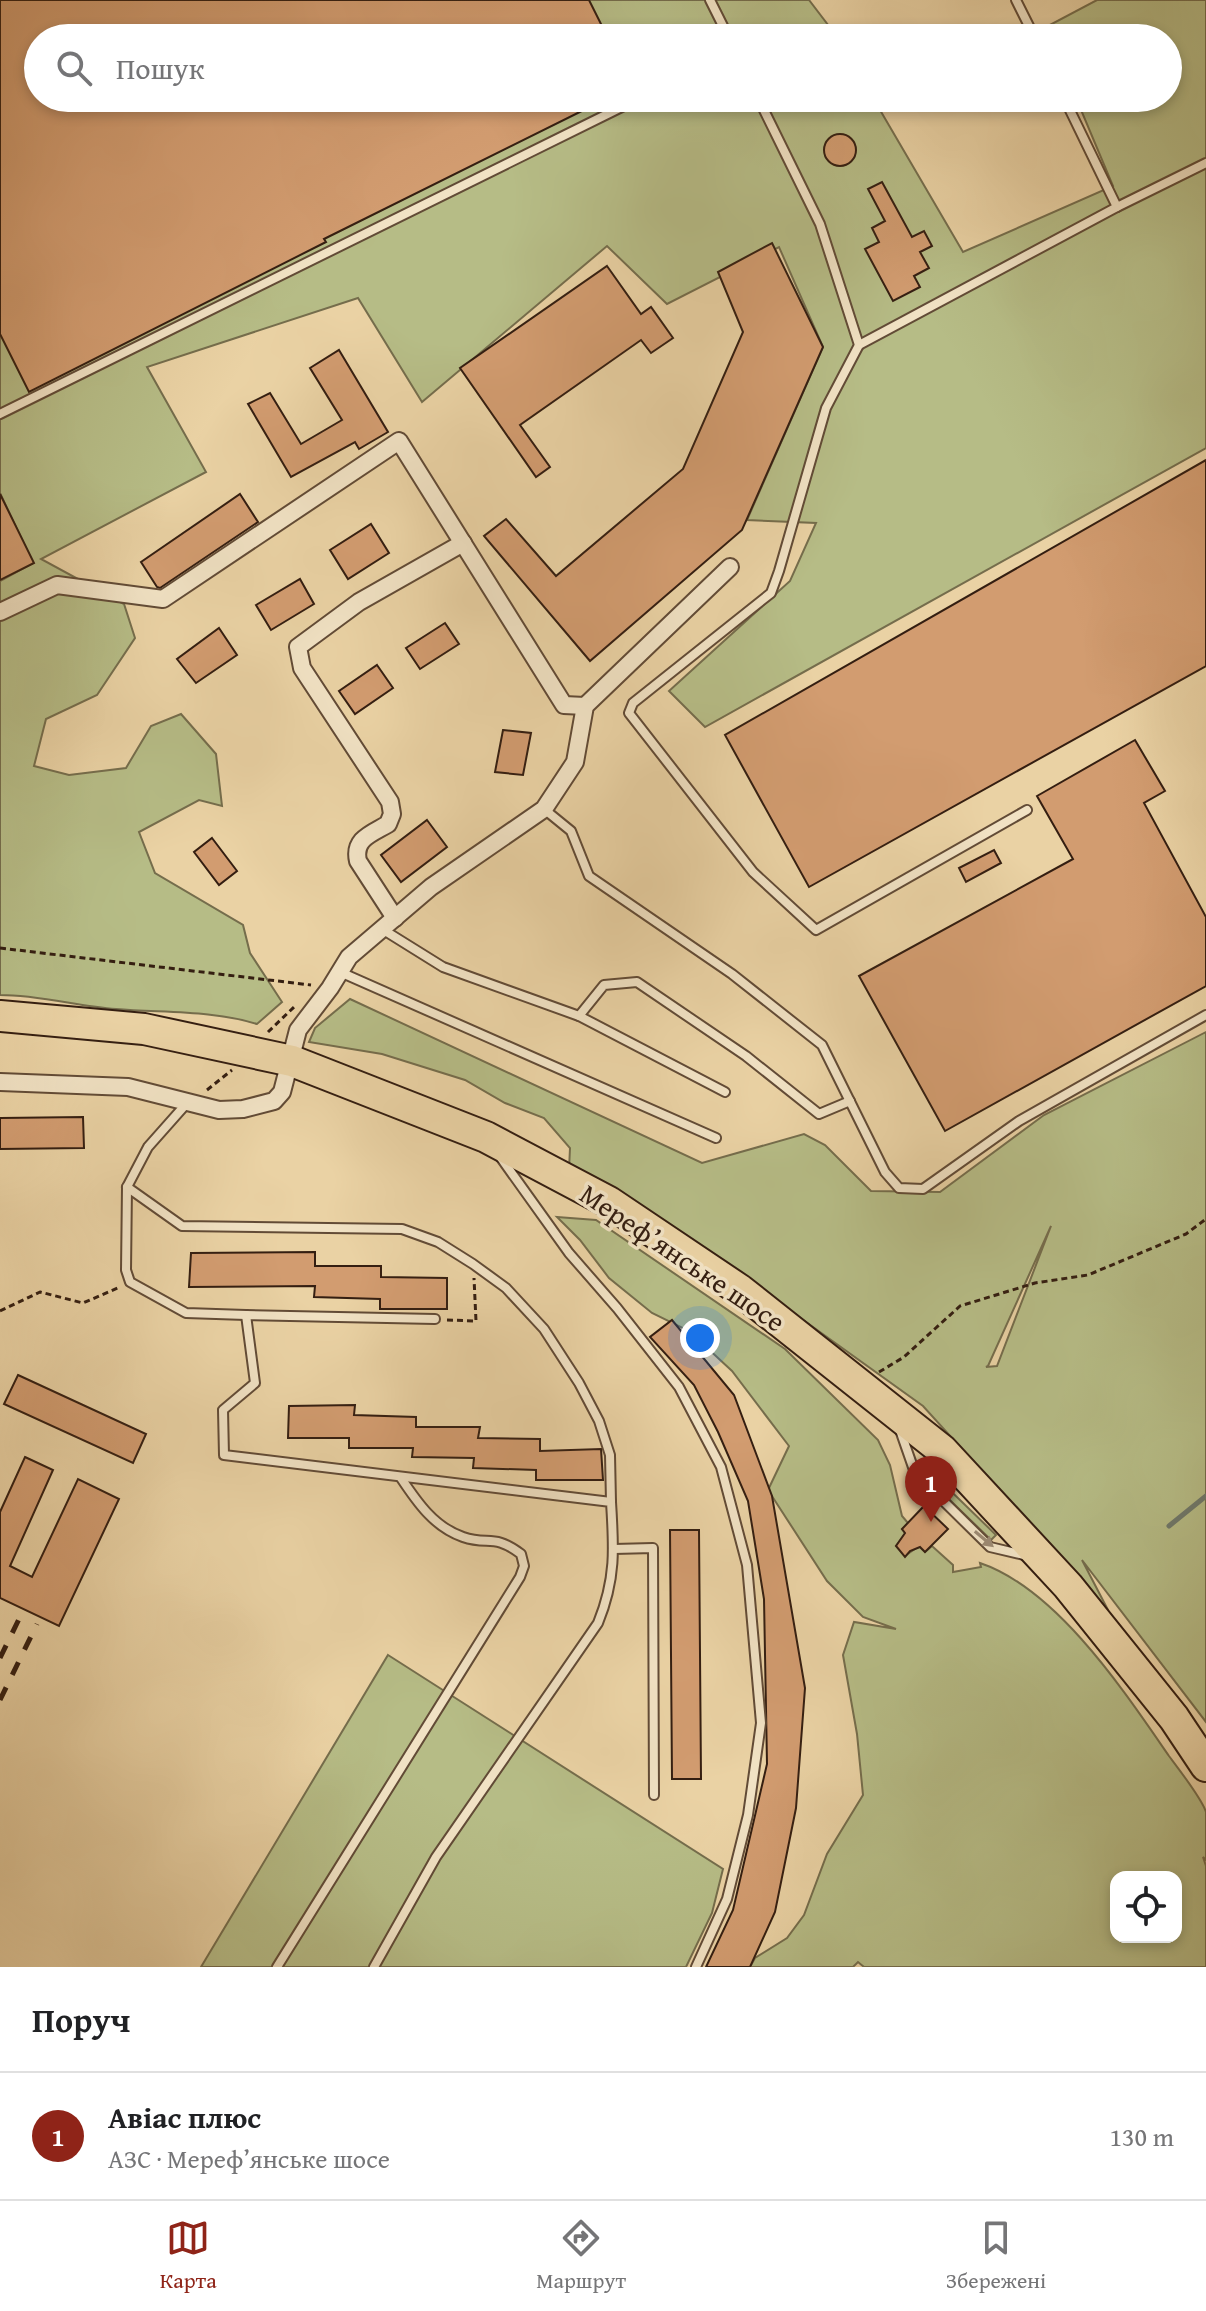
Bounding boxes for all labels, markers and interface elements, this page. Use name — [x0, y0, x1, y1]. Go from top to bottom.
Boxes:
search box — [24, 24, 1182, 112]
icon: search — [52, 46, 96, 90]
text: Пошук — [116, 46, 204, 90]
street label: Мереф’янське шосе — [572, 1173, 794, 1341]
your location — [680, 1318, 720, 1358]
pin: 1 — [905, 1456, 957, 1522]
one-way arrow — [973, 1531, 994, 1548]
map controls — [1110, 1871, 1182, 1943]
button: locate — [1110, 1871, 1182, 1943]
text: Поруч — [32, 1995, 130, 2044]
text: Авіас плюс — [108, 2095, 261, 2139]
text: 1 — [51, 2117, 65, 2156]
text: 130 m — [1109, 2117, 1174, 2156]
text: АЗС · Мереф’янське шосе — [108, 2139, 390, 2178]
tab: Карта — [160, 2216, 217, 2296]
tab: Маршрут — [536, 2216, 626, 2296]
tab: Збережені — [946, 2216, 1046, 2296]

